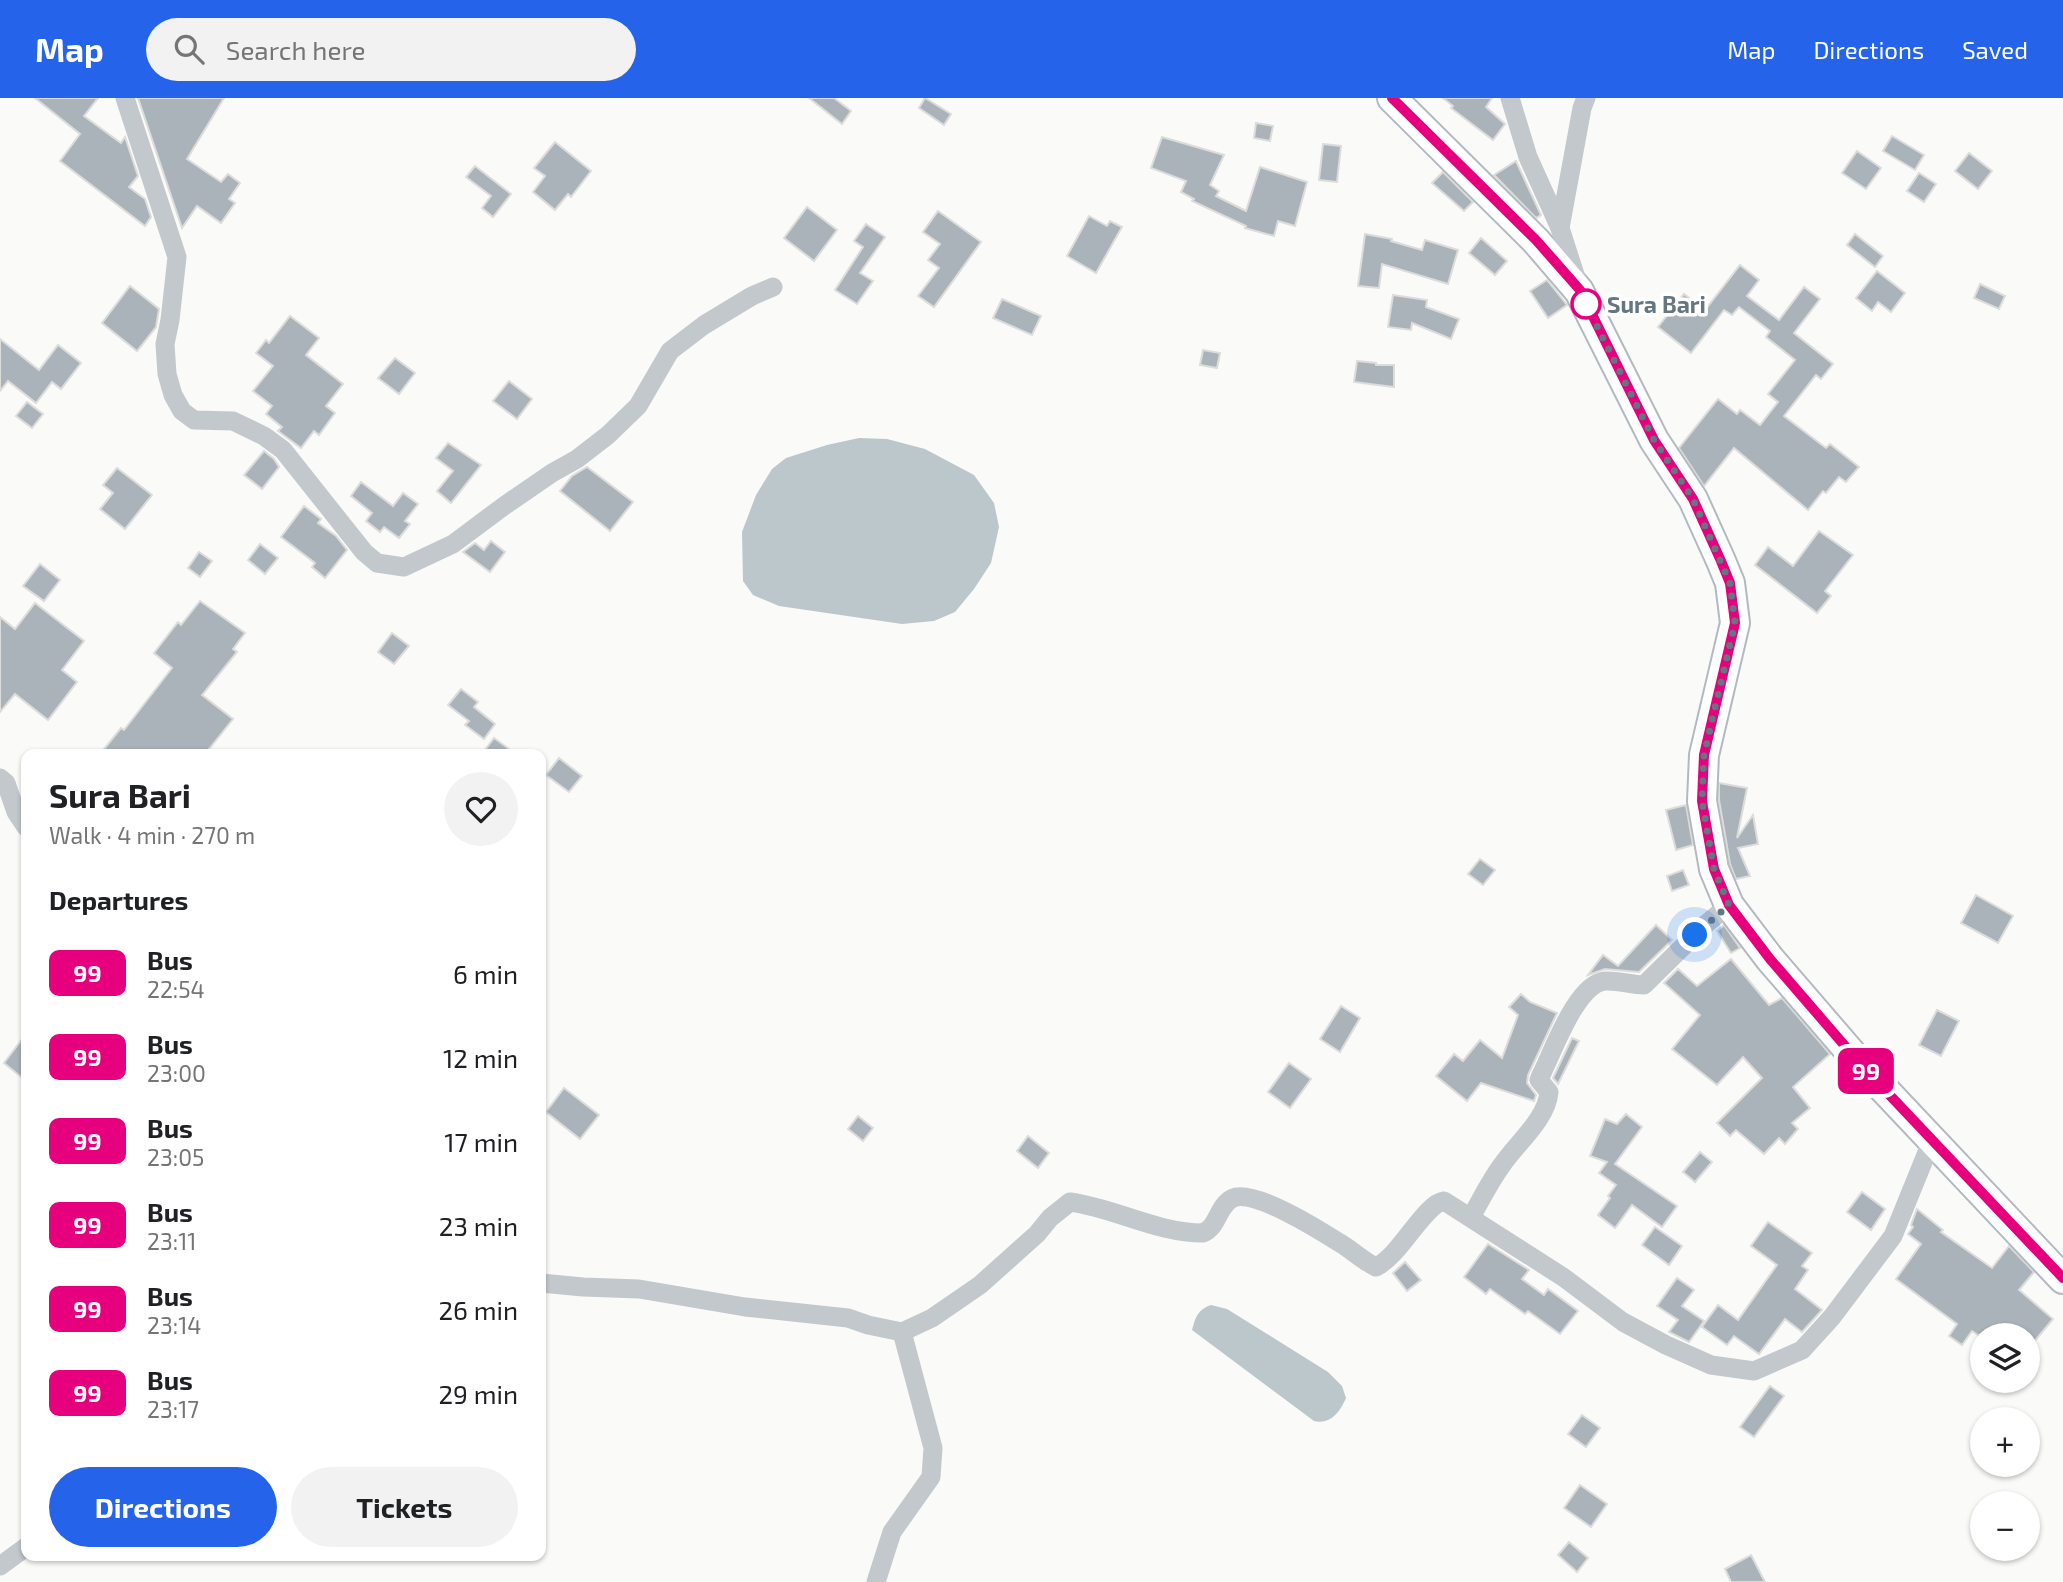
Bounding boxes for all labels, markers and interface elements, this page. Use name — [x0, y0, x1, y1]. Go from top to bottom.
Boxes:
search box — [146, 18, 636, 81]
text: Map — [35, 29, 104, 69]
icon: search — [170, 30, 208, 68]
text: Search here — [226, 34, 365, 65]
text: Map — [1727, 35, 1775, 64]
text: Directions — [1813, 35, 1924, 64]
text: Saved — [1962, 35, 2028, 64]
marker: Sura Bari — [1571, 289, 1601, 319]
place label: Sura Bari — [1607, 290, 1706, 318]
button: heart — [444, 772, 518, 846]
text: Sura Bari — [49, 775, 191, 815]
text: Walk · 4 min · 270 m — [49, 821, 255, 849]
text: Departures — [49, 884, 188, 915]
your location — [1677, 917, 1712, 952]
text: Bus — [147, 944, 193, 975]
text: 99 — [73, 958, 102, 987]
text: 6 min — [453, 958, 518, 989]
text: 22:54 — [147, 975, 205, 1003]
text: Bus — [147, 1028, 193, 1059]
text: 99 — [73, 1042, 102, 1071]
text: 12 min — [443, 1042, 518, 1073]
line badge: 99 — [1834, 1048, 1898, 1094]
text: 99 — [1852, 1056, 1880, 1085]
text: 23:00 — [147, 1059, 206, 1087]
text: Bus — [147, 1112, 193, 1143]
text: 99 — [73, 1126, 102, 1155]
text: 17 min — [444, 1126, 518, 1157]
text: 23:05 — [147, 1143, 204, 1171]
text: Bus — [147, 1196, 193, 1227]
text: 99 — [73, 1210, 102, 1239]
text: 23 min — [439, 1210, 518, 1241]
text: 23:11 — [147, 1227, 196, 1255]
text: Bus — [147, 1280, 193, 1311]
text: 99 — [73, 1294, 102, 1323]
text: 26 min — [438, 1294, 518, 1325]
text: 23:14 — [147, 1311, 201, 1339]
map controls — [1970, 1323, 2040, 1561]
button: layers — [1970, 1323, 2040, 1393]
text: Bus — [147, 1364, 193, 1395]
text: 99 — [73, 1378, 102, 1407]
text: 29 min — [438, 1378, 518, 1409]
text: 23:17 — [147, 1395, 199, 1423]
button: + — [1970, 1407, 2040, 1477]
button: Directions — [49, 1467, 277, 1547]
button: Tickets — [291, 1467, 518, 1547]
button: − — [1970, 1491, 2040, 1561]

